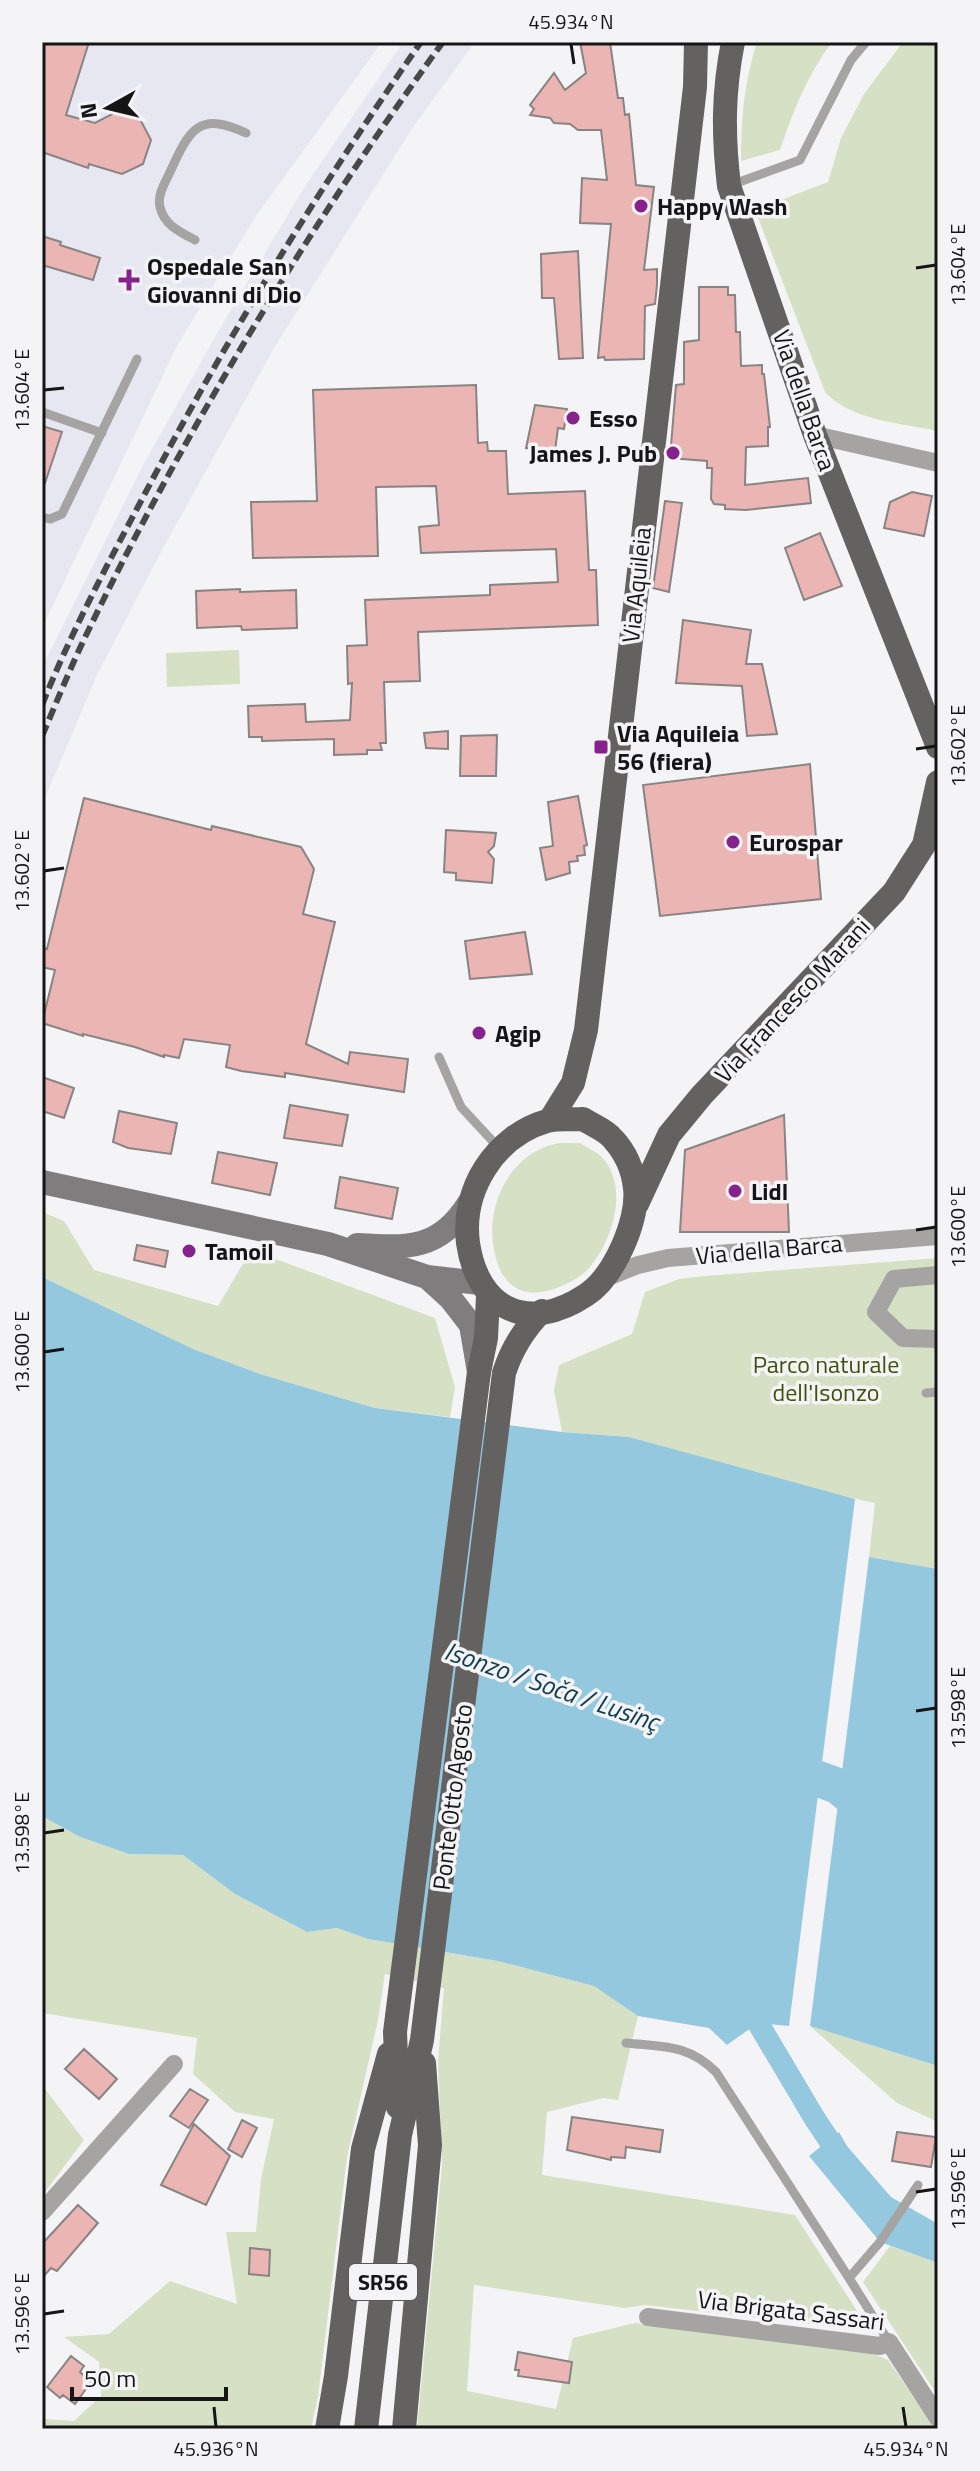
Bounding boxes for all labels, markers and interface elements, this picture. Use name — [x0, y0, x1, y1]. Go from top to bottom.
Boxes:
text: 45.934°N — [528, 6, 614, 37]
north arrow — [68, 68, 148, 148]
text: N — [70, 101, 106, 121]
place label: Happy Wash — [657, 188, 788, 224]
marker: Happy Wash — [632, 197, 650, 215]
text: 13.604°E — [942, 224, 973, 306]
place label: Ospedale San Giovanni di Dio — [147, 248, 301, 312]
marker: Ospedale San Giovanni di Dio — [118, 269, 140, 291]
street label: Via della Barca — [764, 325, 846, 475]
text: 13.604°E — [6, 349, 37, 431]
place label: Esso — [589, 400, 638, 436]
marker: Esso — [564, 409, 582, 427]
place label: James J. Pub — [529, 435, 657, 471]
marker: James J. Pub — [664, 444, 682, 462]
street label: Via Aquileia — [612, 525, 660, 645]
text: 13.602°E — [942, 705, 973, 787]
place label: Via Aquileia 56 (fiera) — [617, 715, 739, 779]
marker: Via Aquileia 56 (fiera) — [592, 738, 610, 756]
place label: Eurospar — [749, 824, 843, 860]
text: 13.602°E — [6, 830, 37, 912]
marker: Eurospar — [724, 833, 742, 851]
street label: Via Francesco Marani — [706, 909, 878, 1091]
place label: Agip — [495, 1015, 541, 1051]
marker: Agip — [470, 1024, 488, 1042]
place label: Lidl — [751, 1173, 788, 1209]
marker: Lidl — [726, 1182, 744, 1200]
text: 13.600°E — [942, 1186, 973, 1268]
street label: Via della Barca — [694, 1225, 844, 1273]
place label: Tamoil — [205, 1233, 274, 1269]
marker: Tamoil — [180, 1242, 198, 1260]
text: 13.600°E — [6, 1311, 37, 1393]
park label: Parco naturale dell'Isonzo — [753, 1346, 899, 1410]
water label: Isonzo / Soča / Lusinç — [440, 1631, 667, 1742]
text: 13.598°E — [942, 1667, 973, 1749]
street label: Ponte Otto Agosto — [423, 1702, 481, 1892]
text: 13.598°E — [6, 1792, 37, 1874]
text: 13.596°E — [942, 2148, 973, 2230]
road number: SR56 — [349, 2264, 417, 2300]
text: 13.596°E — [6, 2273, 37, 2355]
street label: Via Brigata Sassari — [696, 2281, 886, 2339]
scale bar — [72, 2351, 226, 2401]
text: 50 m — [84, 2360, 136, 2396]
text: 45.936°N — [173, 2433, 259, 2464]
text: 45.934°N — [863, 2433, 949, 2464]

